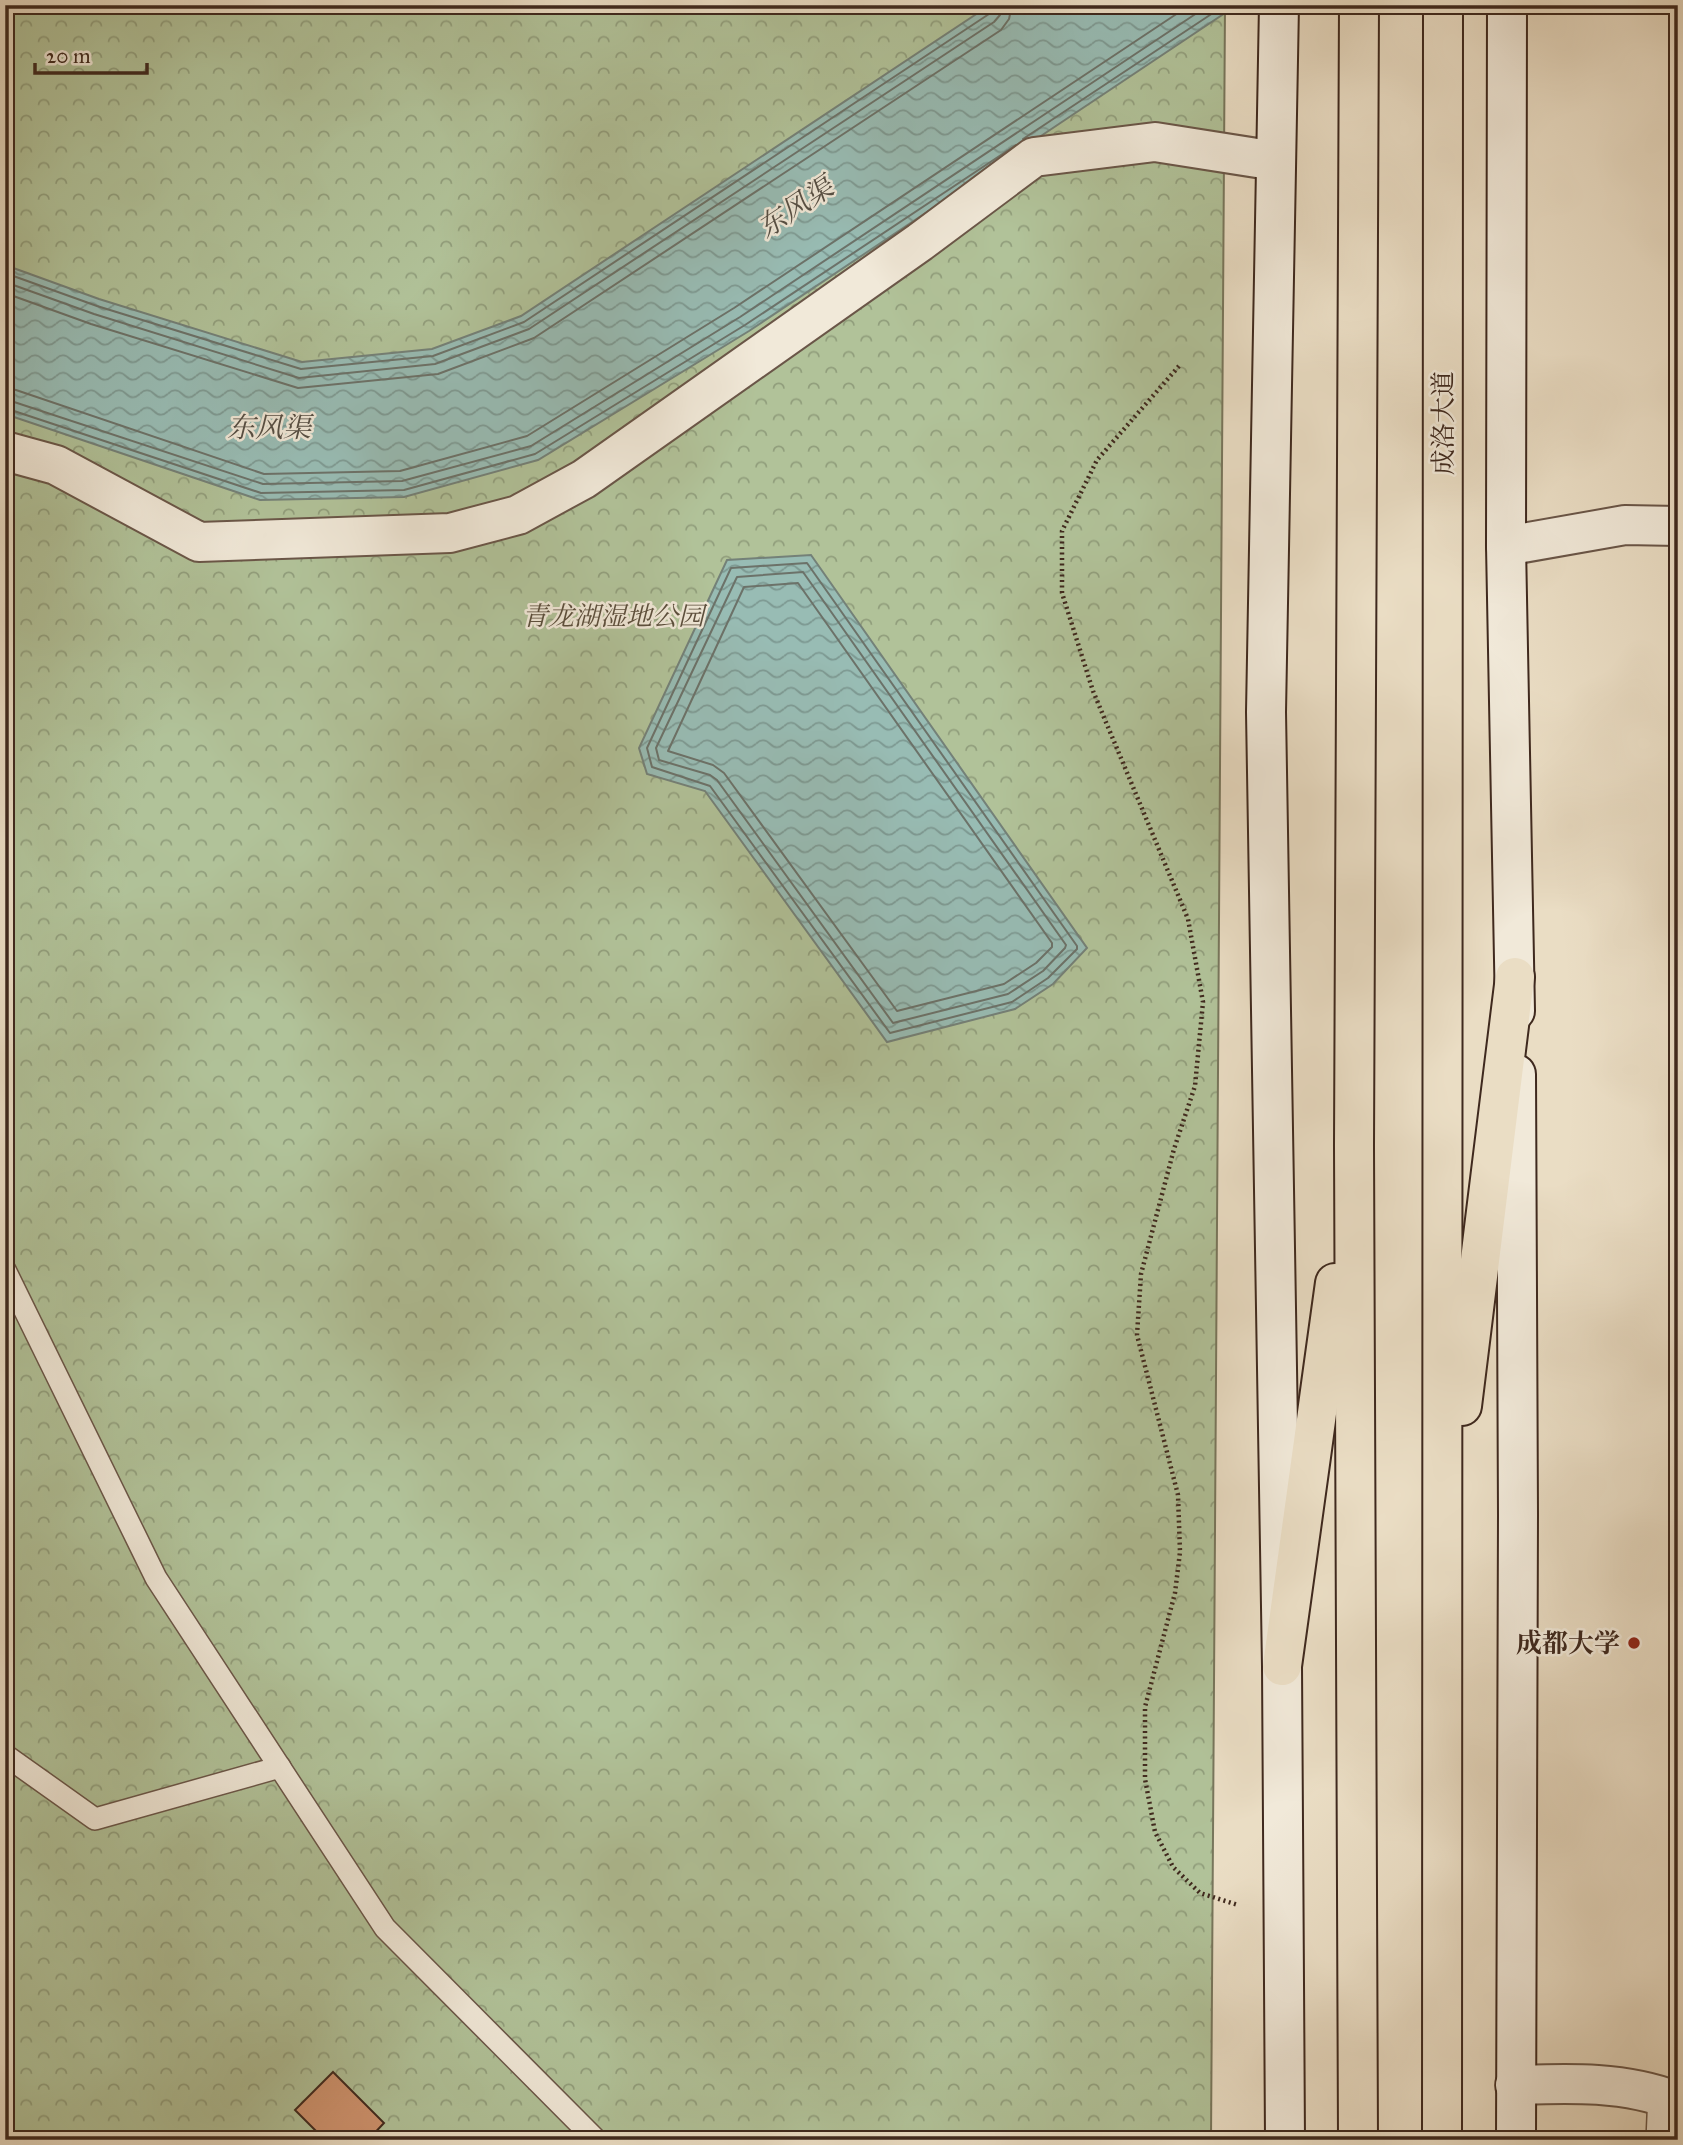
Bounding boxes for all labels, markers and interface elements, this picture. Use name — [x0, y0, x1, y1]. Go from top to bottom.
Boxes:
scale bar — [35, 32, 147, 76]
text: 20 m — [46, 43, 91, 69]
water label: 东风渠 — [751, 167, 843, 245]
street label: 成洛大道 — [1427, 371, 1459, 475]
water label: 东风渠 — [227, 410, 315, 445]
park label: 青龙湖湿地公园 — [522, 600, 708, 632]
place label: 成都大学 — [1516, 1627, 1620, 1659]
marker: 成都大学 — [1626, 1635, 1642, 1651]

